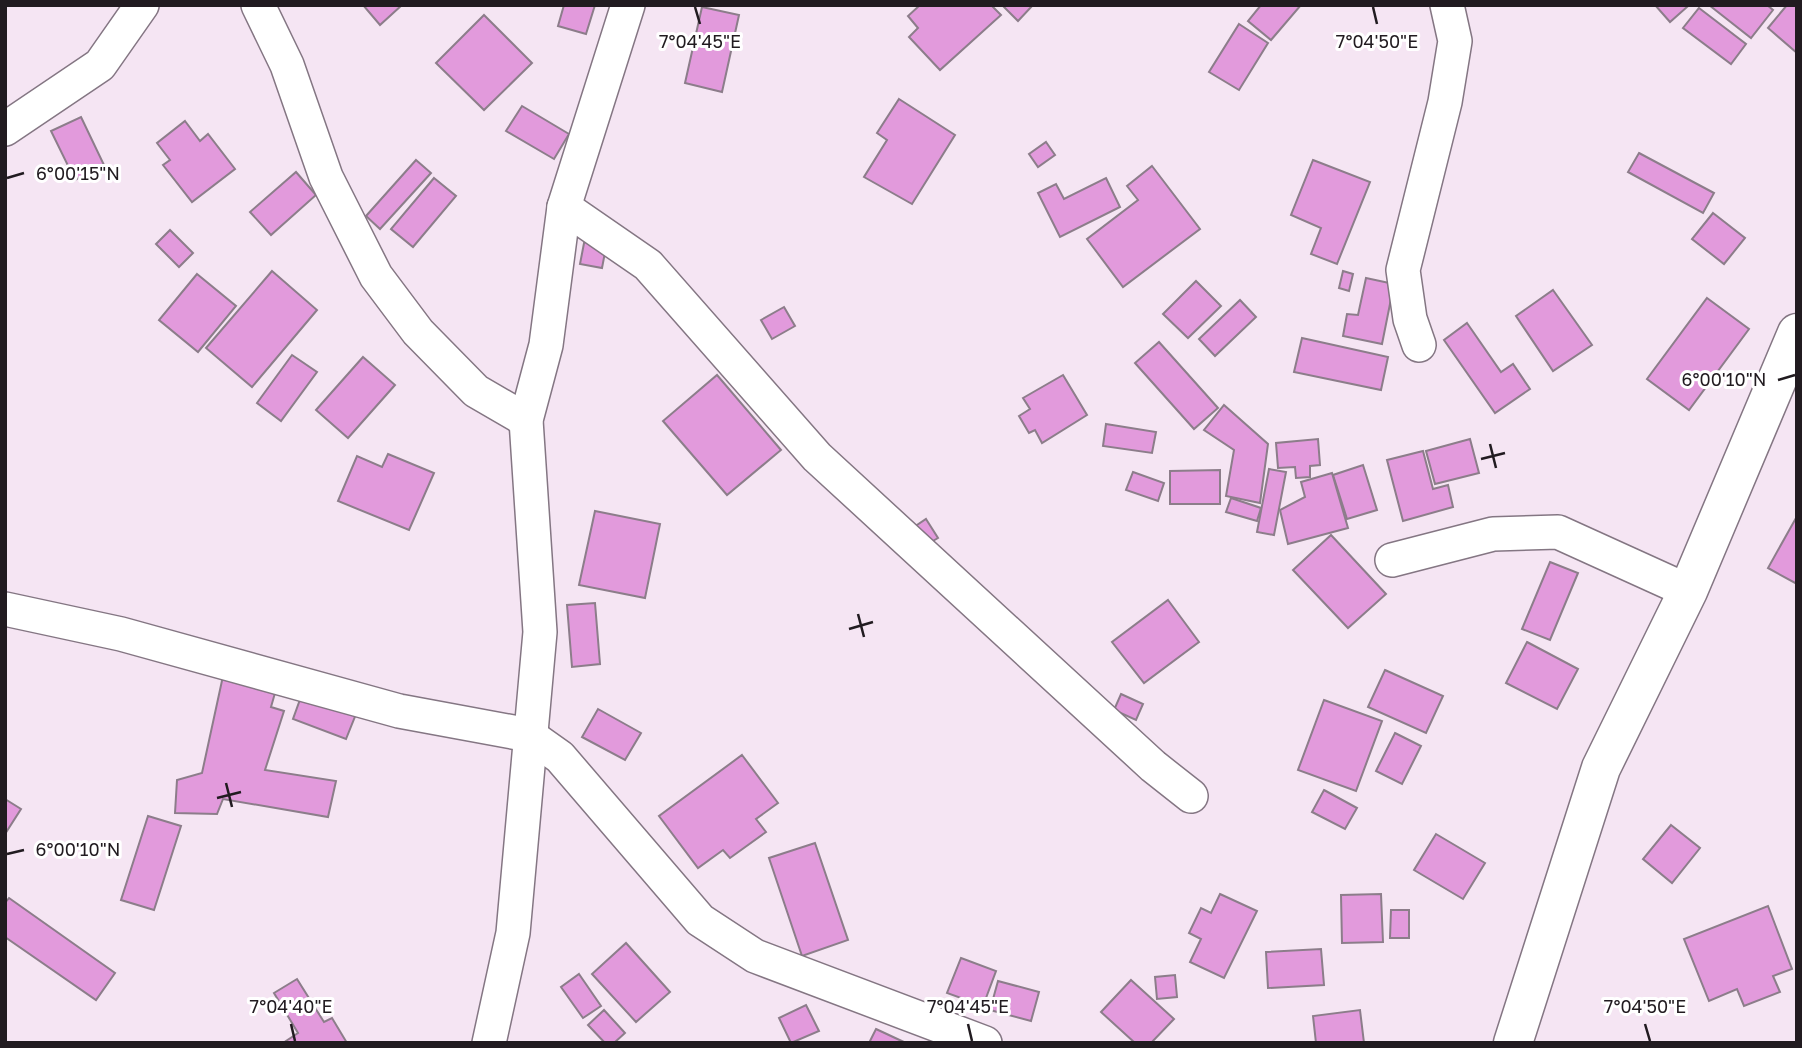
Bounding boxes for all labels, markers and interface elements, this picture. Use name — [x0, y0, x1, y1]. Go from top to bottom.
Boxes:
text: 7°04'45"E — [659, 30, 741, 52]
text: 7°04'50"E — [1336, 30, 1418, 52]
text: 6°00'15"N — [36, 162, 120, 184]
text: 6°00'10"N — [1682, 368, 1766, 390]
text: 6°00'10"N — [36, 838, 120, 860]
text: 7°04'40"E — [250, 995, 332, 1017]
text: 7°04'45"E — [927, 995, 1009, 1017]
text: 7°04'50"E — [1604, 995, 1686, 1017]

